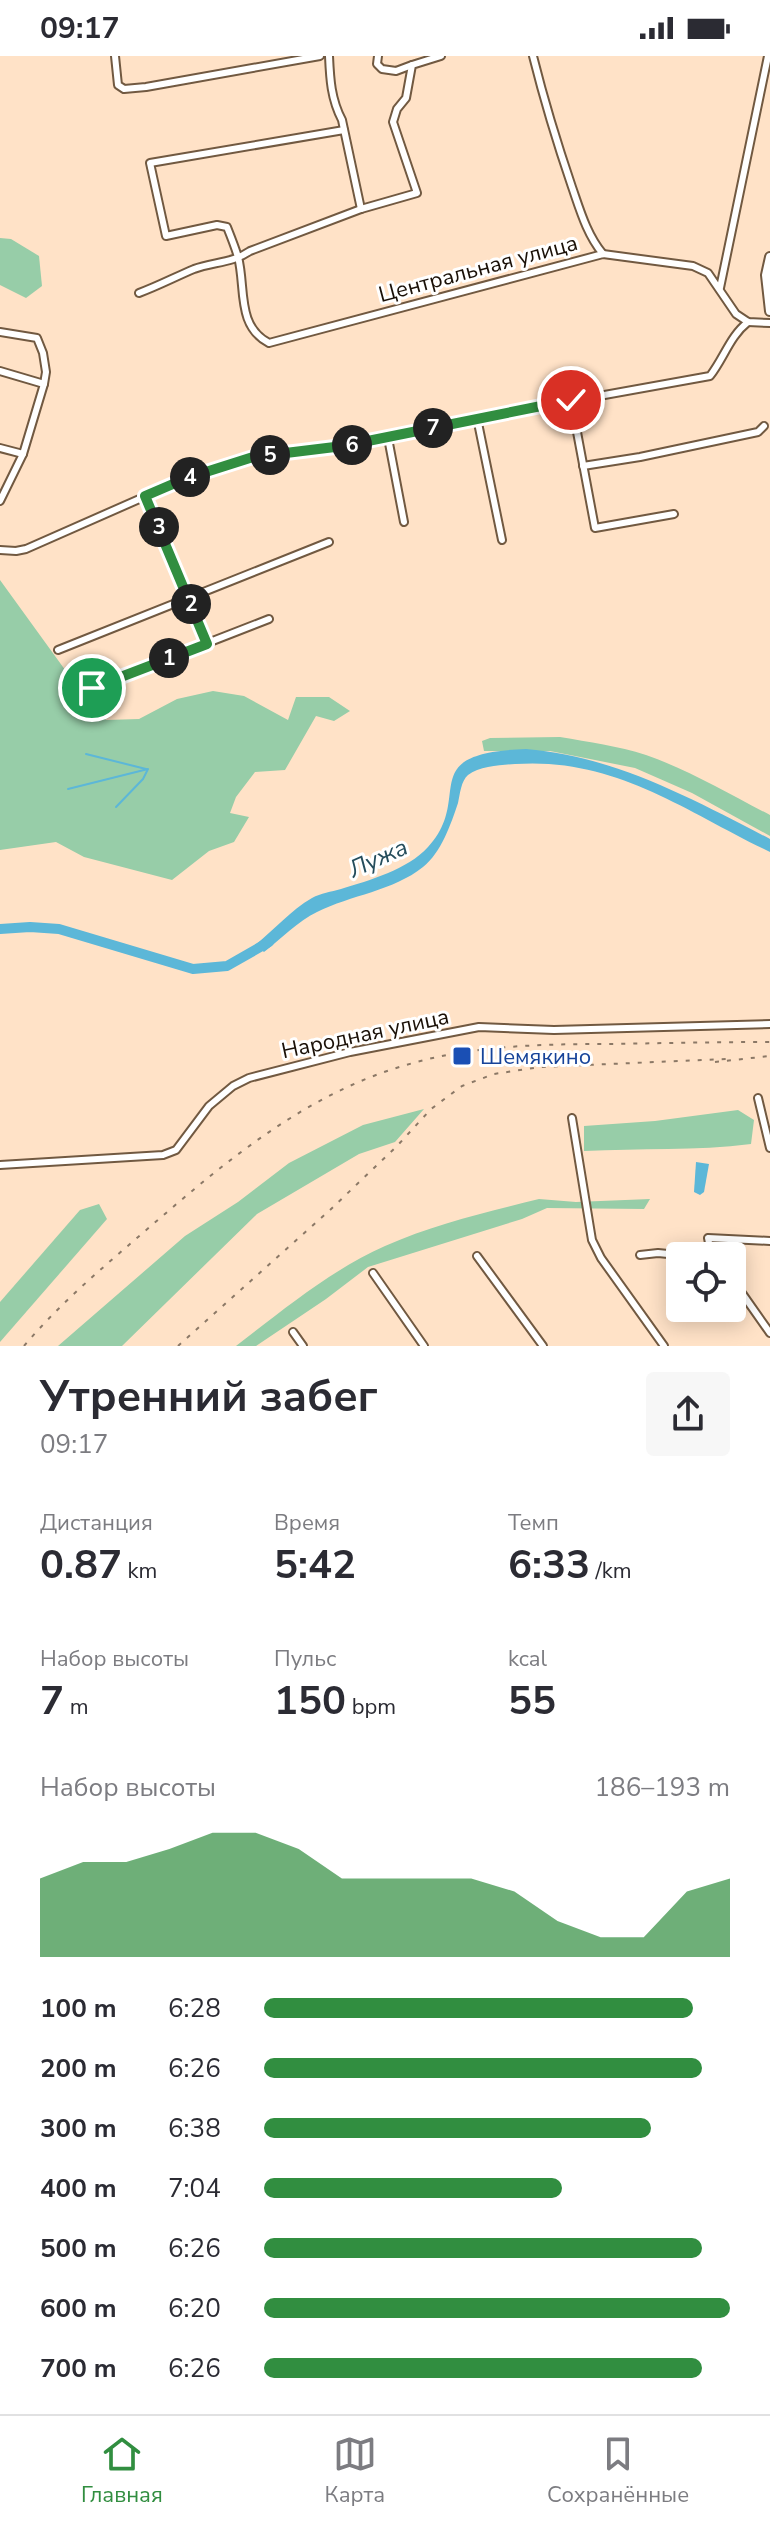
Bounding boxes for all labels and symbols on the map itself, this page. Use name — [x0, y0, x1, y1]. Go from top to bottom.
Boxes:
street label: Центральная улица — [375, 228, 581, 310]
pin — [537, 366, 605, 434]
pin: 7 — [413, 408, 453, 448]
pin: 6 — [332, 425, 372, 465]
pin: 5 — [250, 435, 290, 475]
pin: 4 — [170, 457, 210, 497]
pin: 3 — [139, 507, 179, 547]
pin: 2 — [171, 584, 211, 624]
pin: 1 — [149, 638, 189, 678]
pin — [58, 654, 126, 722]
water label: Лужа — [342, 831, 413, 886]
street label: Народная улица — [279, 1002, 452, 1066]
place label: Шемякино — [480, 1042, 591, 1072]
marker: Шемякино — [451, 1045, 473, 1067]

